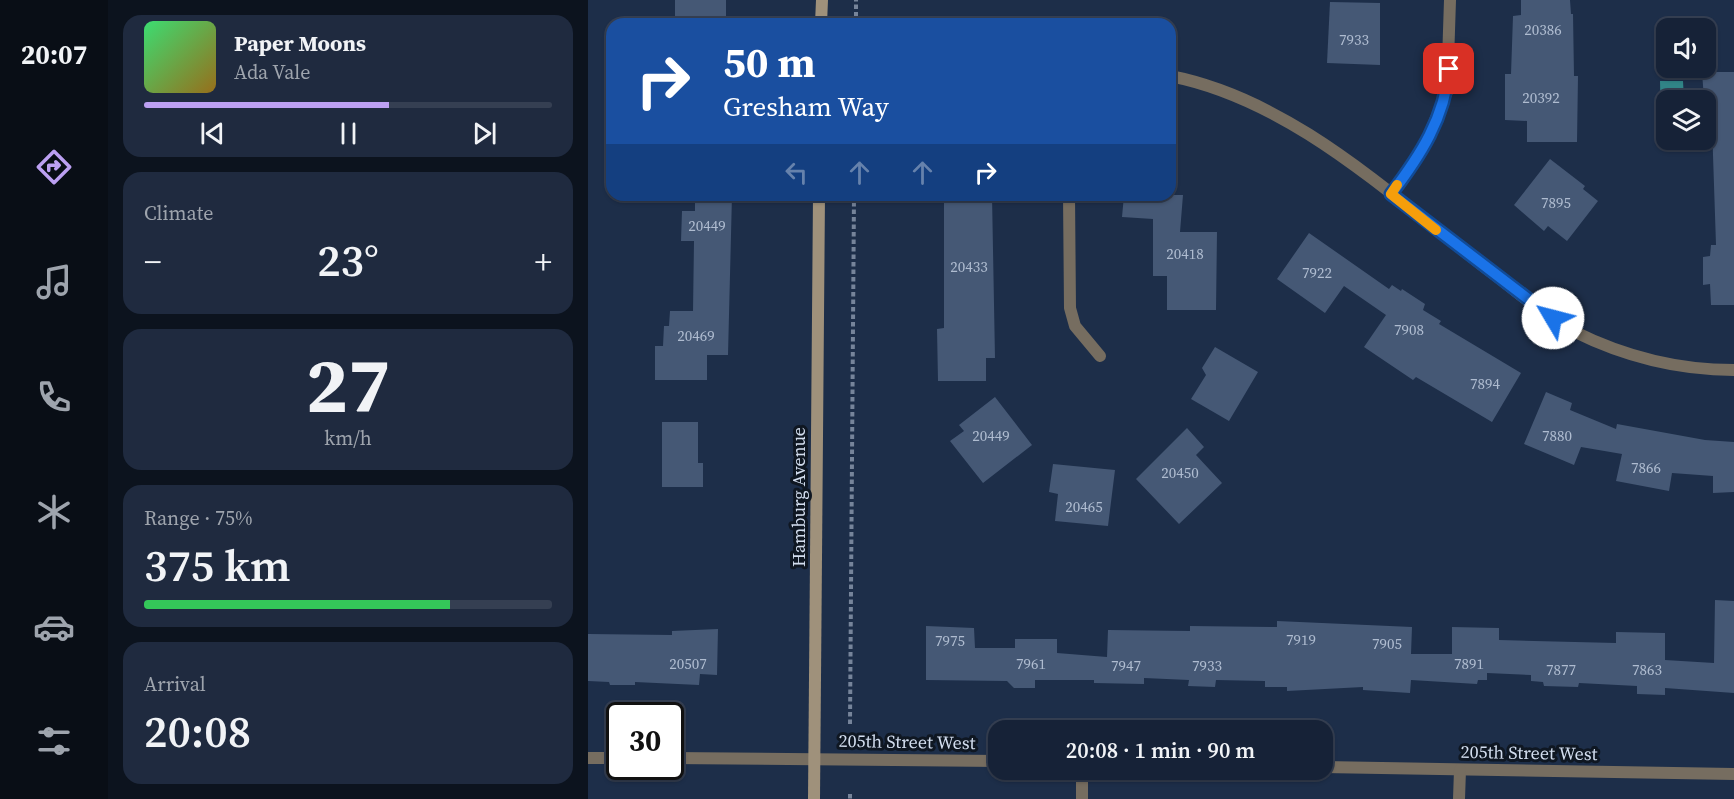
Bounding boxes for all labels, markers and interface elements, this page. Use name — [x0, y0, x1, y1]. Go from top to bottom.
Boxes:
map controls — [1656, 18, 1716, 150]
button: sound — [1656, 18, 1716, 78]
house number: 20386 — [1524, 19, 1562, 40]
text: Paper Moons — [234, 28, 366, 58]
house number: 7933 — [1339, 29, 1369, 50]
text: 50 m — [723, 33, 816, 91]
text: 20:07 — [21, 36, 87, 73]
icon: right — [624, 42, 702, 120]
pin — [1423, 43, 1474, 94]
icon: arrive — [1432, 52, 1465, 85]
text: Ada Vale — [234, 58, 310, 86]
house number: 20392 — [1522, 87, 1560, 108]
text: Gresham Way — [723, 88, 889, 125]
button: layers — [1656, 90, 1716, 150]
icon: previous — [196, 117, 229, 150]
icon: pause — [332, 117, 365, 150]
icon: next — [468, 117, 501, 150]
icon: directions — [33, 146, 75, 188]
icon: left — [780, 156, 813, 189]
icon: ahead — [843, 156, 876, 189]
icon: ahead — [906, 156, 939, 189]
icon: right — [969, 156, 1002, 189]
house number: 7895 — [1541, 192, 1571, 213]
text: Climate — [144, 199, 213, 227]
house number: 20449 — [688, 215, 726, 236]
text: 23° — [317, 229, 379, 291]
text: − — [144, 239, 162, 284]
text: + — [535, 239, 552, 284]
house number: 20418 — [1166, 243, 1204, 264]
house number: 20433 — [950, 256, 988, 277]
icon: music — [33, 261, 75, 303]
house number: 7922 — [1302, 262, 1332, 283]
position arrow — [1521, 286, 1585, 350]
house number: 7908 — [1394, 319, 1424, 340]
house number: 20469 — [677, 325, 715, 346]
text: 27 — [306, 331, 390, 438]
house number: 7894 — [1470, 373, 1500, 394]
icon: phone — [33, 376, 75, 418]
text: km/h — [324, 424, 372, 452]
house number: 20449 — [972, 425, 1010, 446]
house number: 7880 — [1542, 425, 1572, 446]
street label: Hamburg Avenue — [786, 427, 811, 567]
house number: 7866 — [1631, 457, 1661, 478]
house number: 20450 — [1161, 462, 1199, 483]
icon: climate — [33, 491, 75, 533]
house number: 20465 — [1065, 496, 1103, 517]
text: Range · 75% — [144, 504, 253, 532]
text: 375 km — [144, 534, 291, 596]
icon: car — [33, 606, 75, 648]
house number: 7919 — [1286, 629, 1316, 650]
house number: 7975 — [935, 630, 965, 651]
house number: 7905 — [1372, 633, 1402, 654]
house number: 20507 — [669, 653, 707, 674]
house number: 7961 — [1016, 653, 1046, 674]
house number: 7891 — [1454, 653, 1484, 674]
house number: 7947 — [1111, 655, 1141, 676]
house number: 7933 — [1192, 655, 1222, 676]
house number: 7877 — [1546, 659, 1576, 680]
house number: 7863 — [1632, 659, 1662, 680]
text: Arrival — [144, 670, 206, 698]
text: 20:08 — [144, 700, 251, 762]
speed limit sign: 30 — [606, 702, 684, 780]
icon: filters — [33, 720, 75, 762]
street label: 205th Street West — [838, 728, 976, 755]
text: 20:08 · 1 min · 90 m — [1066, 735, 1255, 765]
street label: 205th Street West — [1460, 739, 1598, 766]

